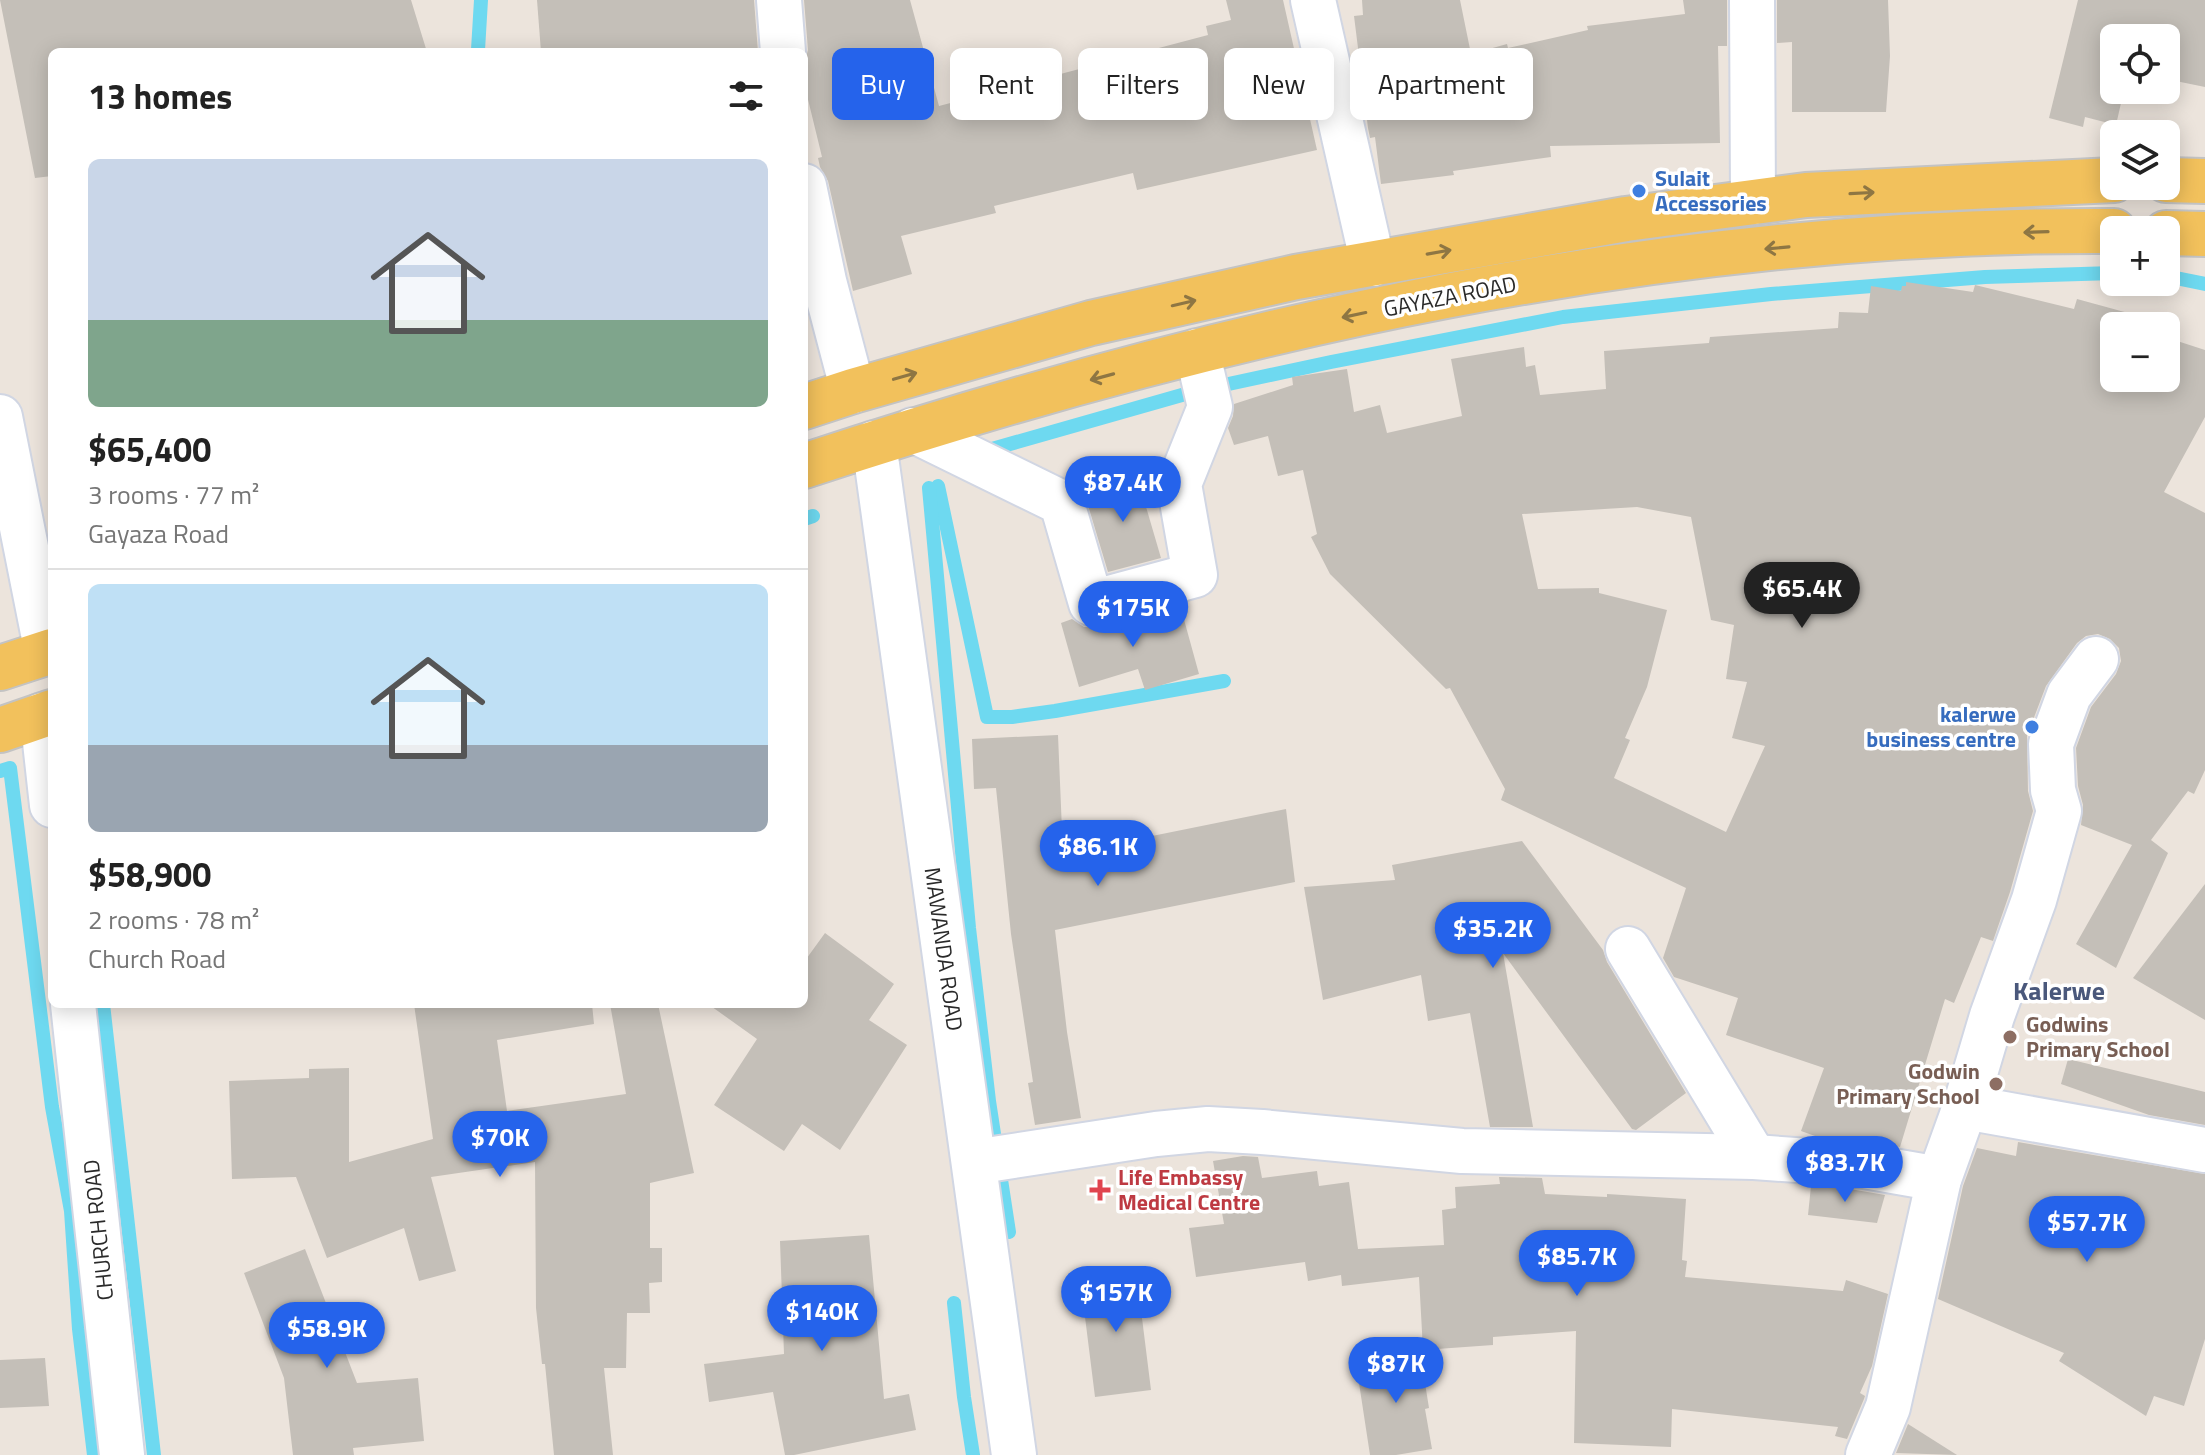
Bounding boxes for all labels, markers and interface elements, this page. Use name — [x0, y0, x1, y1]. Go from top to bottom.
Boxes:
map controls — [2100, 24, 2180, 392]
button: locate — [2100, 24, 2180, 104]
chip: Buy — [832, 48, 934, 120]
chip: Rent — [950, 48, 1062, 120]
chip: Filters — [1078, 48, 1208, 120]
chip: New — [1224, 48, 1334, 120]
chip: Apartment — [1350, 48, 1533, 120]
text: 13 homes — [88, 70, 232, 122]
icon: filters — [724, 74, 768, 118]
button: layers — [2100, 120, 2180, 200]
place label: Sulait Accessories — [1655, 161, 1767, 220]
marker: Sulait Accessories — [1630, 182, 1648, 200]
one-way arrow — [1848, 185, 1875, 200]
icon: home — [356, 211, 500, 355]
button: + — [2100, 216, 2180, 296]
one-way arrow — [2023, 225, 2050, 240]
one-way arrow — [1764, 241, 1791, 256]
one-way arrow — [1426, 244, 1451, 259]
street label: GAYAZA ROAD — [1381, 266, 1519, 326]
one-way arrow — [1170, 294, 1196, 309]
one-way arrow — [1342, 308, 1367, 323]
button: − — [2100, 312, 2180, 392]
one-way arrow — [892, 367, 918, 382]
one-way arrow — [1089, 370, 1115, 385]
text: $65,400 — [88, 423, 211, 475]
pin: $87.4K — [1058, 456, 1188, 524]
text: $87.4K — [1083, 462, 1163, 501]
text: 3 rooms · 77 m² — [88, 475, 259, 514]
text: Gayaza Road — [88, 514, 229, 553]
pin: $65.4K — [1737, 562, 1867, 630]
text: $65.4K — [1762, 568, 1842, 607]
pin: $175K — [1077, 581, 1189, 649]
text: $175K — [1096, 587, 1170, 626]
icon: home — [356, 636, 500, 780]
place label: kalerwe business centre — [1866, 697, 2016, 756]
marker: kalerwe business centre — [2023, 718, 2041, 736]
pin: $86.1K — [1033, 820, 1163, 888]
text: $86.1K — [1058, 826, 1138, 865]
text: $58,900 — [88, 848, 211, 900]
street label: MAWANDA ROAD — [916, 865, 972, 1033]
text: 2 rooms · 78 m² — [88, 900, 259, 939]
pin: $35.2K — [1428, 902, 1558, 970]
text: $35.2K — [1453, 908, 1533, 947]
text: Church Road — [88, 939, 226, 978]
district label: Kalerwe — [2013, 971, 2105, 1010]
place label: Godwins Primary School — [2026, 1007, 2170, 1066]
marker: Godwins Primary School — [2001, 1028, 2019, 1046]
place label: Godwin Primary School — [1836, 1054, 1980, 1113]
marker: Godwin Primary School — [1987, 1075, 2005, 1093]
pin: $70K — [453, 1111, 547, 1179]
text: $70K — [470, 1117, 530, 1156]
pin: $83.7K — [1780, 1136, 1910, 1204]
text: $83.7K — [1805, 1142, 1885, 1181]
street label: CHURCH ROAD — [74, 1158, 122, 1302]
place label: Life Embassy Medical Centre — [1118, 1160, 1260, 1219]
marker: Life Embassy Medical Centre — [1089, 1179, 1111, 1201]
pin: $57.7K — [2022, 1196, 2152, 1264]
text: $57.7K — [2047, 1202, 2127, 1241]
pin: $85.7K — [1512, 1230, 1642, 1298]
text: $85.7K — [1537, 1236, 1617, 1275]
pin: $157K — [1060, 1266, 1172, 1334]
text: $157K — [1079, 1272, 1153, 1311]
pin: $140K — [766, 1285, 878, 1353]
text: $140K — [785, 1291, 859, 1330]
pin: $58.9K — [262, 1302, 392, 1370]
text: $58.9K — [287, 1308, 367, 1347]
pin: $87K — [1349, 1337, 1443, 1405]
text: $87K — [1366, 1343, 1426, 1382]

